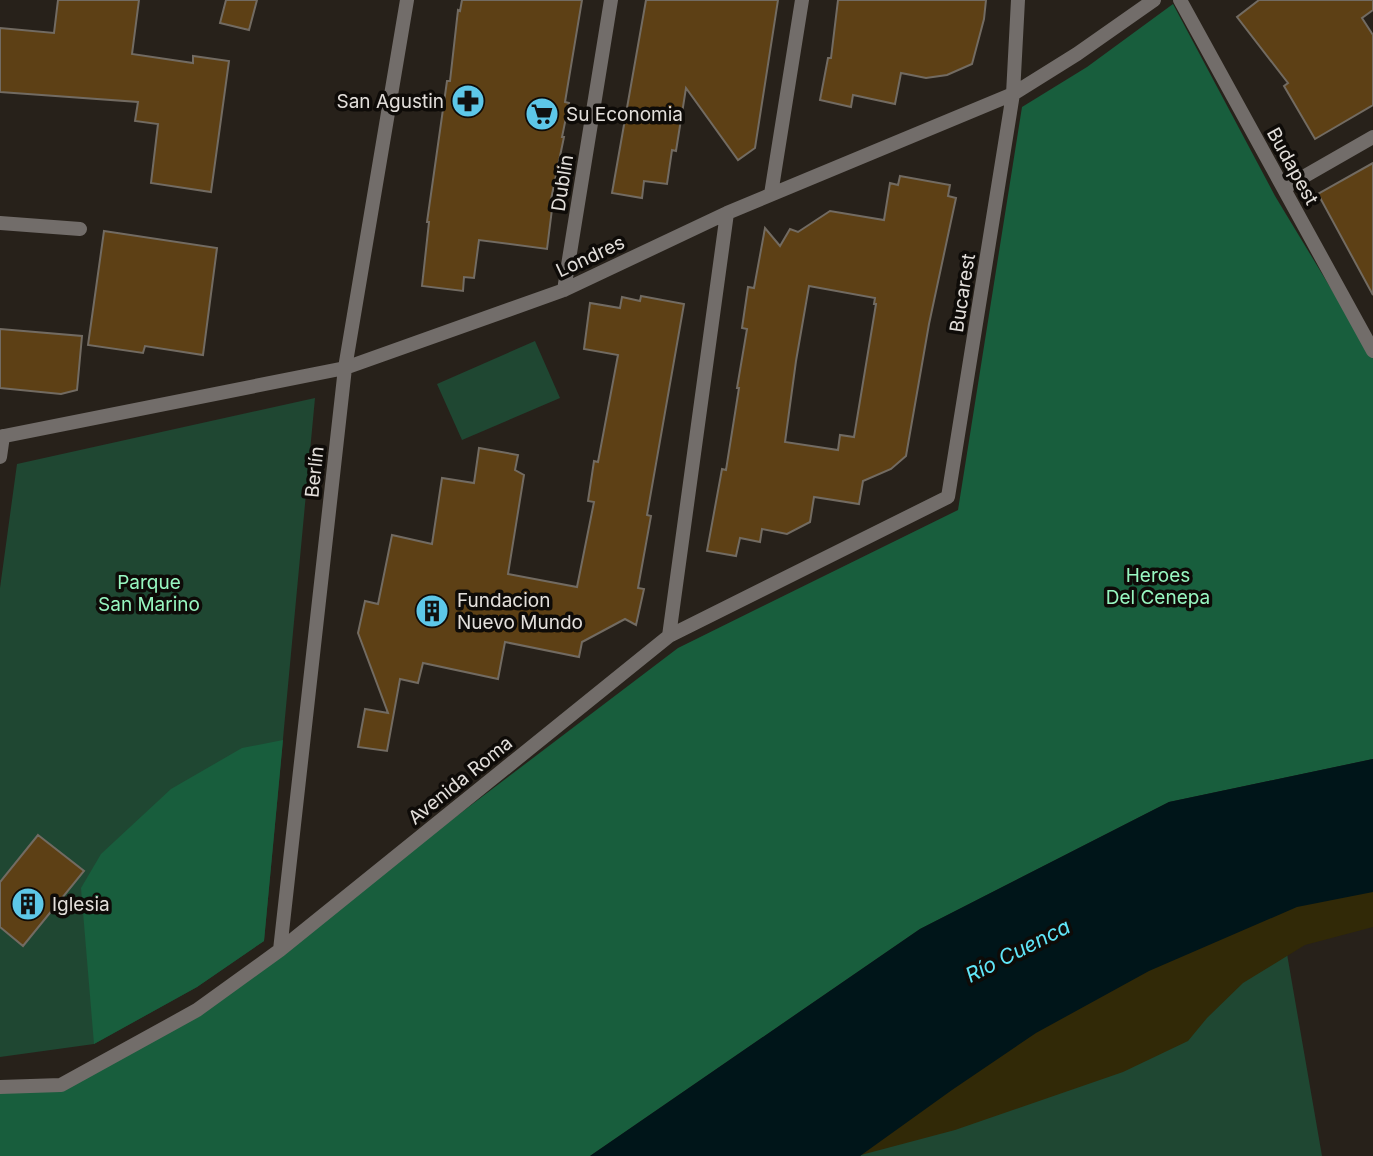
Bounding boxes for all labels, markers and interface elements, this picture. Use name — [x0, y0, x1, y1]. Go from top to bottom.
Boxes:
pharmacy icon: San Agustin — [449, 82, 487, 120]
place label: San Agustin — [337, 90, 444, 113]
supermarket icon: Su Economia — [523, 95, 561, 133]
place label: Su Economia — [566, 103, 683, 126]
street label: Budapest — [1262, 124, 1323, 209]
street label: Dublin — [547, 153, 578, 213]
street label: Londres — [552, 231, 628, 282]
street label: Bucarest — [945, 252, 980, 334]
street label: Berlín — [300, 445, 329, 499]
park label: Heroes Del Cenepa — [1106, 564, 1210, 609]
park label: Parque San Marino — [98, 571, 200, 616]
place label: Fundacion Nuevo Mundo — [457, 589, 583, 634]
building icon: Fundacion Nuevo Mundo — [413, 592, 451, 630]
street label: Avenida Roma — [404, 731, 517, 829]
building icon: Iglesia — [9, 885, 47, 923]
place label: Iglesia — [52, 893, 110, 916]
water label: Río Cuenca — [961, 913, 1074, 988]

